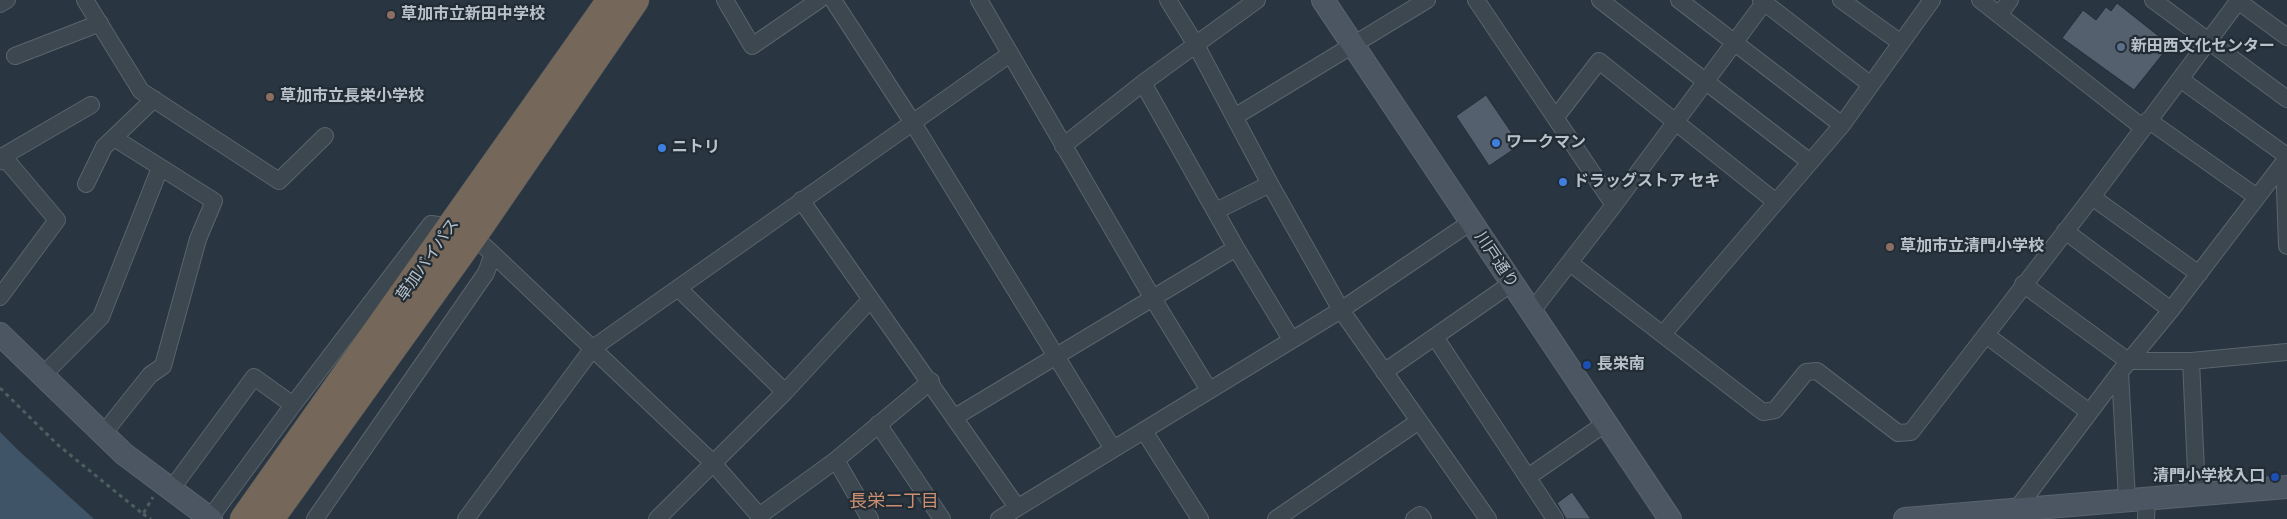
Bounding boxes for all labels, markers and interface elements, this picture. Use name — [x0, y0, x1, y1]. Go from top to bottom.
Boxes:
place label: 草加市立新田中学校 — [401, 5, 545, 25]
marker: 草加市立新田中学校 — [385, 9, 397, 21]
place label: 新田西文化センター — [2131, 37, 2275, 57]
marker: 新田西文化センター — [2115, 41, 2127, 53]
place label: 草加市立長栄小学校 — [280, 87, 424, 107]
marker: 草加市立長栄小学校 — [264, 91, 276, 103]
place label: ワークマン — [1506, 133, 1586, 153]
marker: ワークマン — [1490, 137, 1502, 149]
place label: ニトリ — [672, 138, 720, 158]
marker: ニトリ — [656, 142, 668, 154]
place label: ドラッグストア セキ — [1573, 172, 1720, 192]
marker: ドラッグストア セキ — [1557, 176, 1569, 188]
street label: 草加バイパス — [393, 215, 463, 305]
street label: 川戸通り — [1470, 228, 1522, 292]
place label: 草加市立清門小学校 — [1900, 237, 2044, 257]
marker: 草加市立清門小学校 — [1884, 241, 1896, 253]
place label: 長栄南 — [1597, 355, 1645, 375]
marker: 長栄南 — [1581, 359, 1593, 371]
place label: 清門小学校入口 — [2153, 467, 2265, 487]
marker: 清門小学校入口 — [2269, 471, 2281, 483]
district label: 長栄二丁目 — [849, 491, 939, 513]

